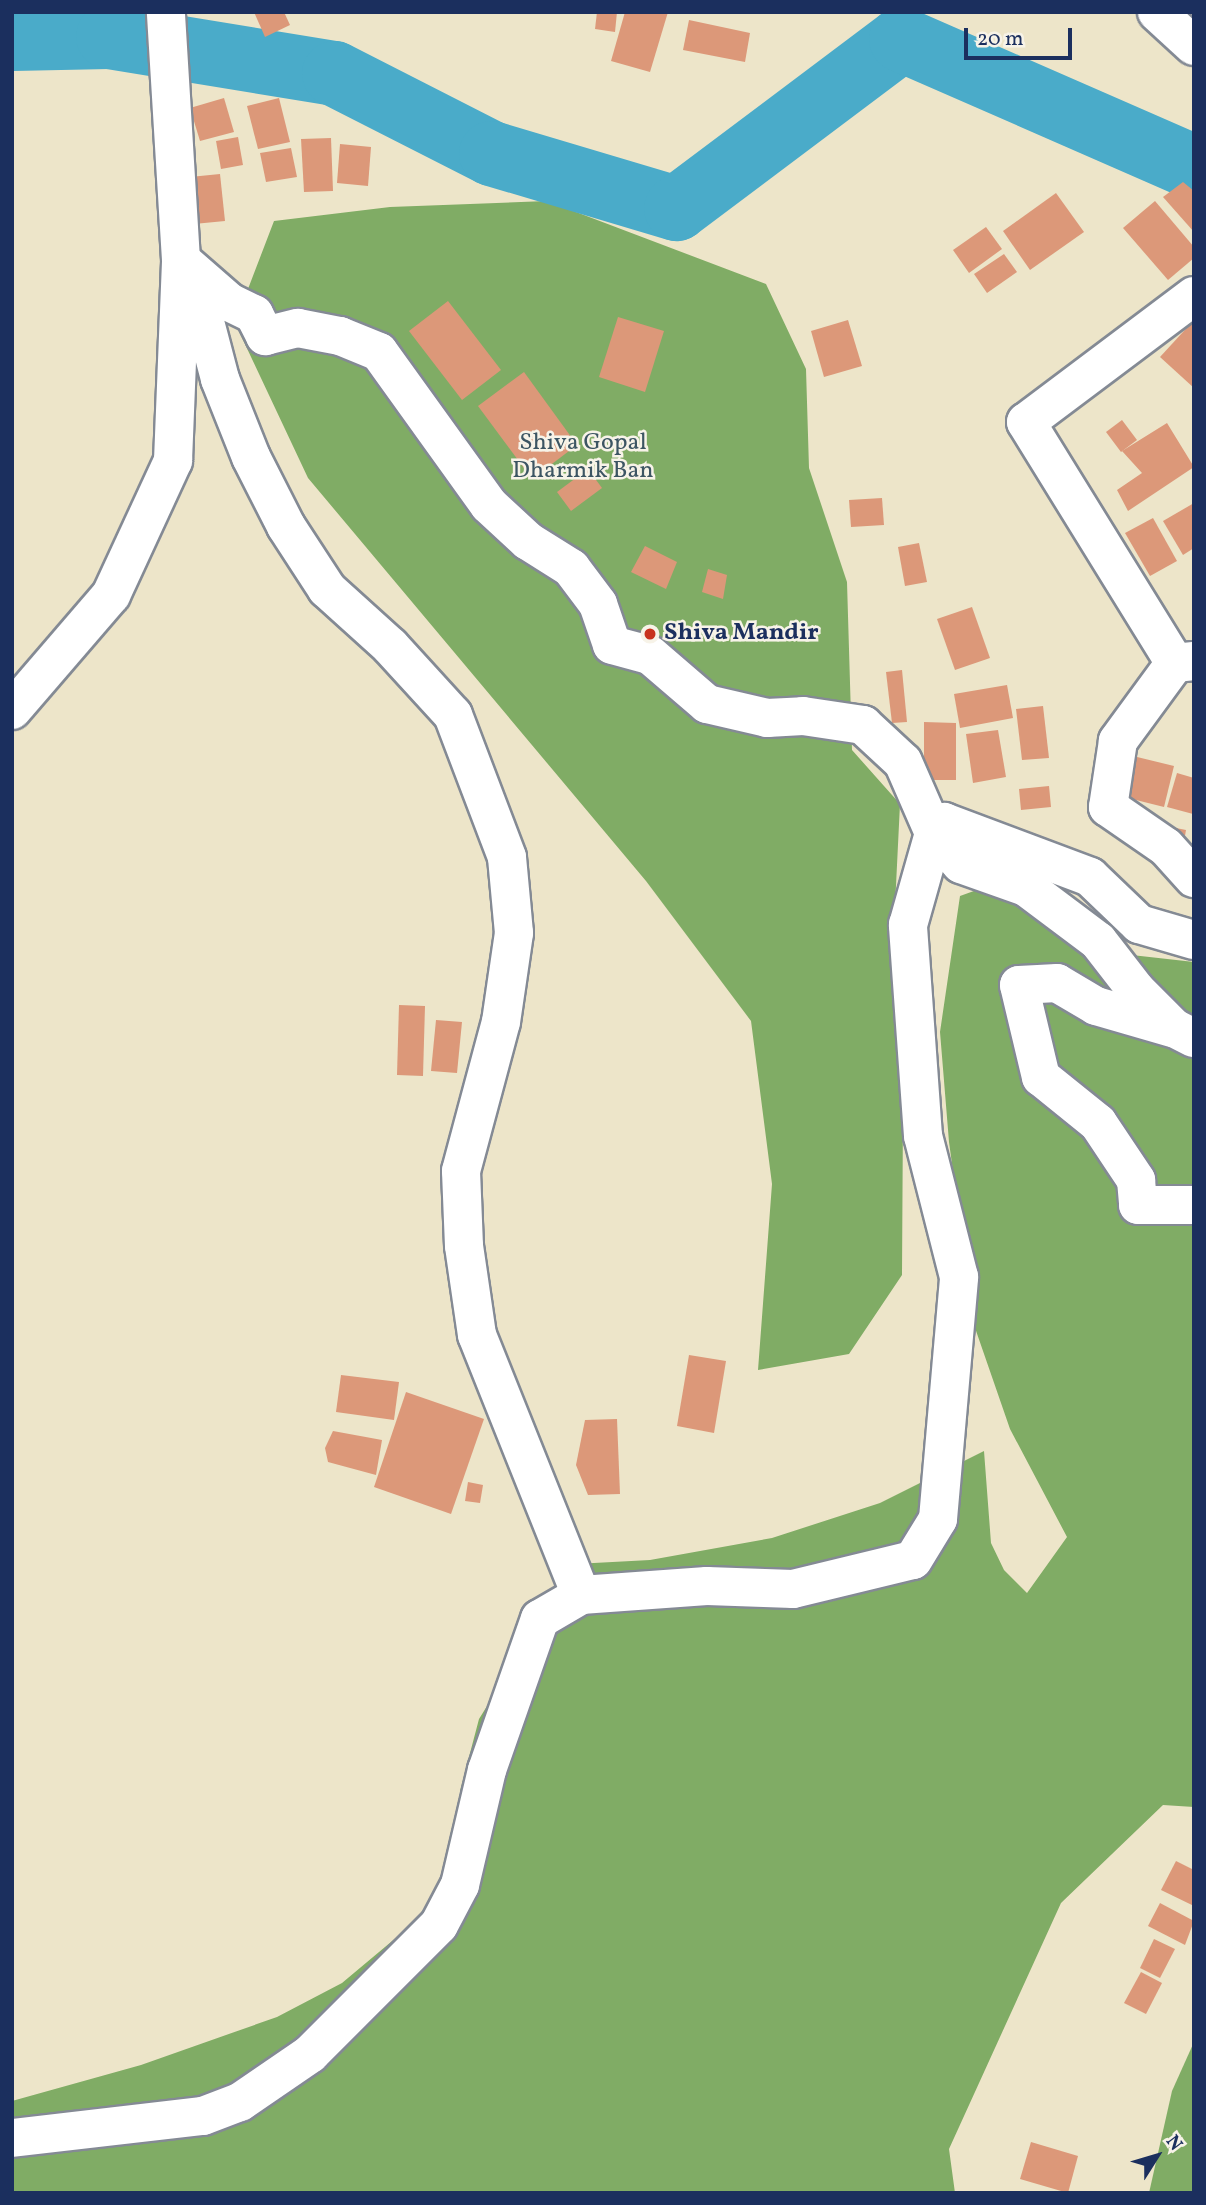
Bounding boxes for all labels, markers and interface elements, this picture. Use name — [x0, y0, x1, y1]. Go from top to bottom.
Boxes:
scale bar — [968, 14, 1076, 58]
text: 20 m — [977, 25, 1023, 54]
park label: Shiva Gopal Dharmik Ban — [512, 430, 654, 486]
place label: Shiva Mandir — [664, 620, 819, 648]
marker: Shiva Mandir — [642, 626, 658, 642]
north arrow — [1122, 2121, 1192, 2191]
text: N — [1159, 2130, 1188, 2157]

